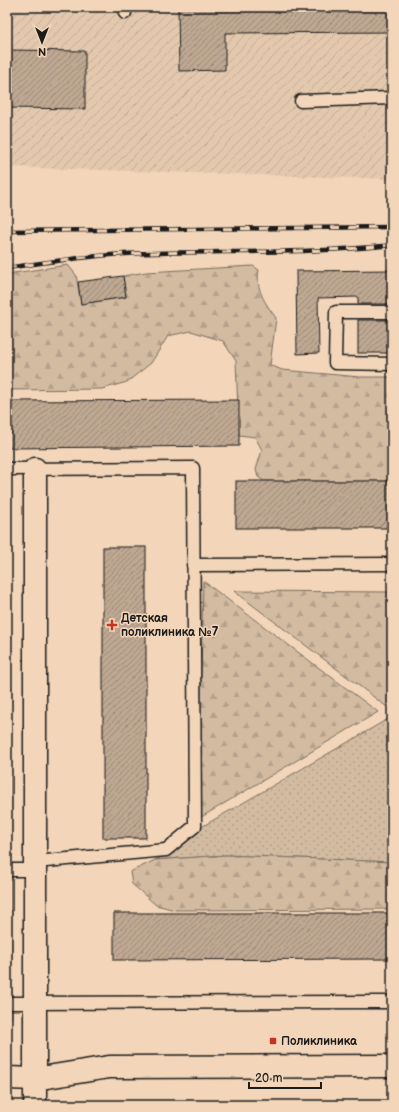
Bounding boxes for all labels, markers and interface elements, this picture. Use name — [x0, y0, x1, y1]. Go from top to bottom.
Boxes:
north arrow — [22, 22, 62, 62]
text: N — [38, 45, 46, 58]
place label: Детская поликлиника №7 — [121, 611, 219, 640]
marker: Детская поликлиника №7 — [106, 619, 118, 631]
place label: Поликлиника — [281, 1034, 358, 1049]
marker: Поликлиника — [268, 1036, 278, 1046]
scale bar — [249, 1064, 321, 1090]
text: 20 m — [255, 1071, 282, 1086]

